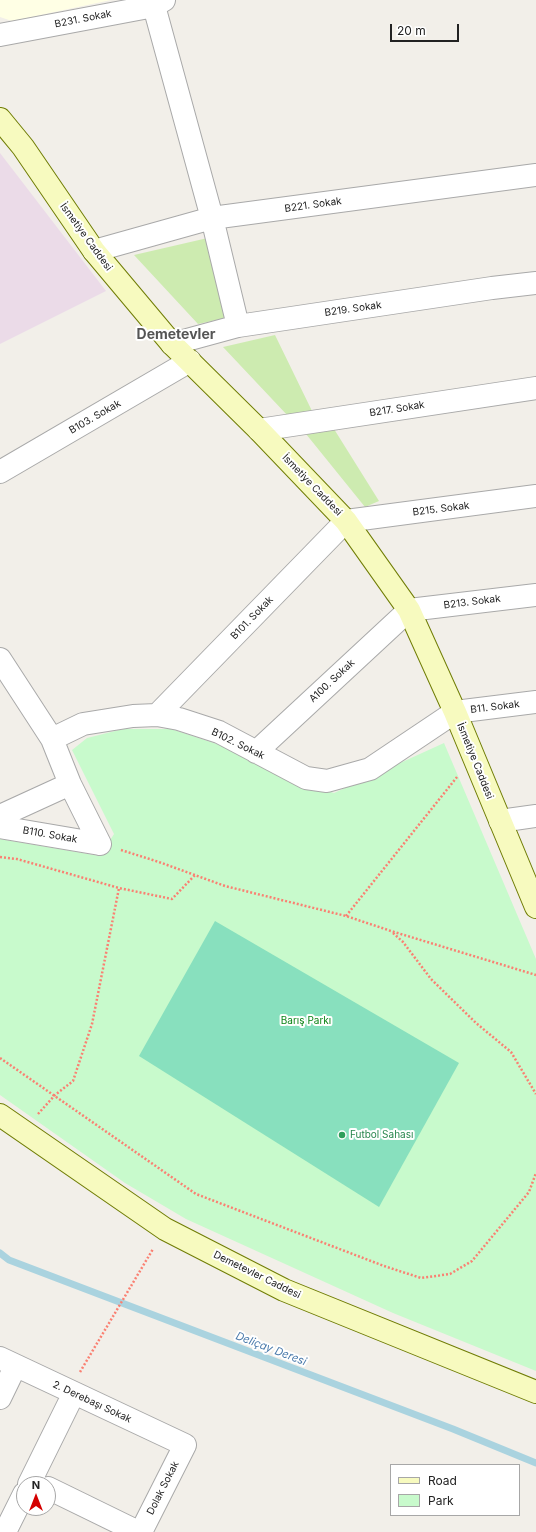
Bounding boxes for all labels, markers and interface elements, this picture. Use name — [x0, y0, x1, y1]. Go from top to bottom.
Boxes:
street label: B231. Sokak — [54, 8, 112, 30]
scale bar — [392, 16, 461, 42]
text: 20 m — [397, 23, 426, 38]
street label: B221. Sokak — [284, 195, 342, 215]
street label: İsmetiye Caddesi — [57, 201, 115, 273]
street label: B219. Sokak — [324, 299, 382, 319]
district label: Demetevler — [137, 327, 215, 343]
street label: B103. Sokak — [67, 397, 123, 437]
street label: B217. Sokak — [368, 399, 426, 419]
street label: İsmetiye Caddesi — [280, 452, 344, 518]
street label: B215. Sokak — [412, 500, 470, 518]
street label: B213. Sokak — [443, 593, 501, 611]
street label: B101. Sokak — [228, 594, 276, 642]
street label: A100. Sokak — [307, 657, 357, 705]
street label: B11. Sokak — [470, 698, 520, 716]
street label: İsmetiye Caddesi — [454, 721, 496, 801]
street label: B102. Sokak — [209, 726, 267, 762]
street label: B110. Sokak — [22, 824, 78, 846]
park label: Barış Parkı — [281, 1015, 331, 1027]
place label: Futbol Sahası — [350, 1129, 413, 1141]
marker: Futbol Sahası — [337, 1130, 347, 1140]
street label: Demetevler Caddesi — [211, 1249, 303, 1301]
water label: Deliçay Deresi — [234, 1329, 308, 1369]
street label: 2. Derebaşı Sokak — [51, 1378, 133, 1426]
street label: Dolak Sokak — [144, 1459, 182, 1517]
legend — [390, 1464, 520, 1516]
text: Road — [428, 1473, 457, 1488]
north arrow — [16, 1476, 56, 1516]
text: N — [32, 1478, 40, 1492]
text: Park — [428, 1493, 454, 1508]

